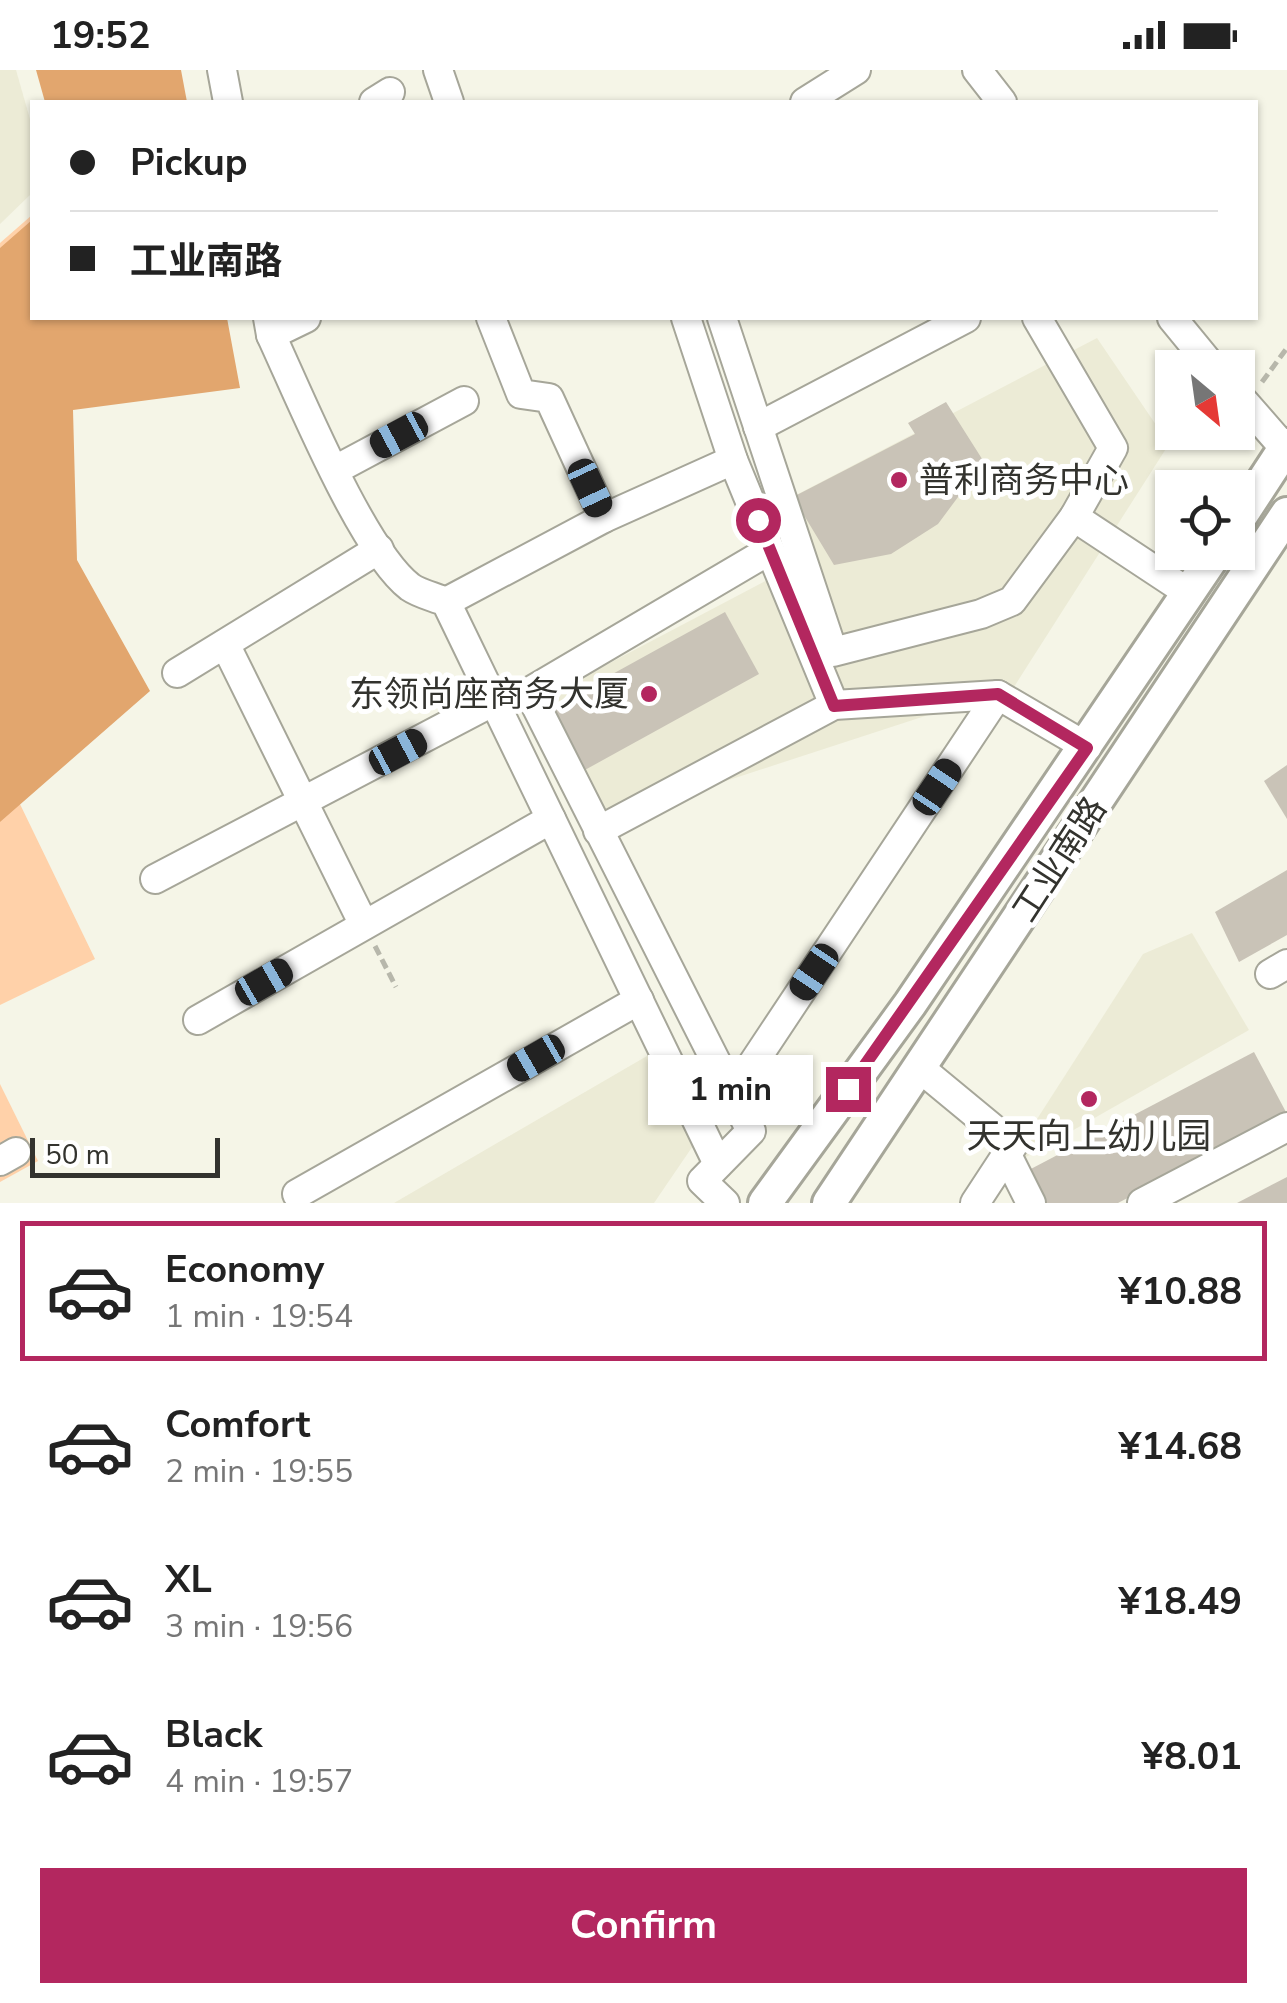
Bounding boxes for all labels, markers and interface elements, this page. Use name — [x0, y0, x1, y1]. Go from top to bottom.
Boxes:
text: 19:52 — [50, 10, 151, 61]
text: Pickup — [130, 137, 248, 188]
text: 工业南路 — [130, 236, 282, 287]
north arrow — [1155, 350, 1255, 450]
map controls — [1155, 350, 1255, 570]
car — [365, 408, 433, 462]
car — [564, 454, 616, 522]
place label: 普利商务中心 — [919, 457, 1129, 504]
marker: 普利商务中心 — [888, 469, 910, 491]
button: locate — [1155, 470, 1255, 570]
route start — [736, 498, 781, 543]
place label: 东领尚座商务大厦 — [349, 671, 629, 718]
marker: 东领尚座商务大厦 — [638, 683, 660, 705]
car — [364, 725, 432, 779]
car — [908, 754, 966, 820]
street label: 工业南路 — [1002, 788, 1117, 931]
car — [785, 939, 843, 1005]
car — [231, 954, 297, 1010]
car — [503, 1030, 569, 1086]
callout: 1 min — [648, 1054, 813, 1124]
route end — [826, 1067, 871, 1112]
text: 1 min — [689, 1068, 772, 1111]
marker: 天天向上幼儿园 — [1078, 1088, 1100, 1110]
place label: 天天向上幼儿园 — [966, 1113, 1212, 1160]
scale bar — [30, 1133, 220, 1178]
text: 50 m — [45, 1136, 110, 1174]
text: Economy — [165, 1244, 324, 1295]
icon: car — [45, 1246, 135, 1336]
text: ¥10.88 — [1119, 1266, 1242, 1317]
text: 1 min · 19:54 — [165, 1295, 353, 1338]
text: Comfort — [165, 1399, 310, 1450]
icon: car — [45, 1401, 135, 1491]
text: ¥14.68 — [1119, 1421, 1242, 1472]
text: 2 min · 19:55 — [165, 1450, 353, 1493]
text: XL — [165, 1554, 212, 1605]
icon: car — [45, 1556, 135, 1646]
text: ¥18.49 — [1119, 1576, 1242, 1627]
text: 3 min · 19:56 — [165, 1605, 353, 1648]
text: Black — [165, 1709, 262, 1760]
icon: car — [45, 1711, 135, 1801]
text: ¥8.01 — [1141, 1731, 1242, 1782]
text: 4 min · 19:57 — [165, 1760, 353, 1803]
button: Confirm — [40, 1868, 1247, 1983]

